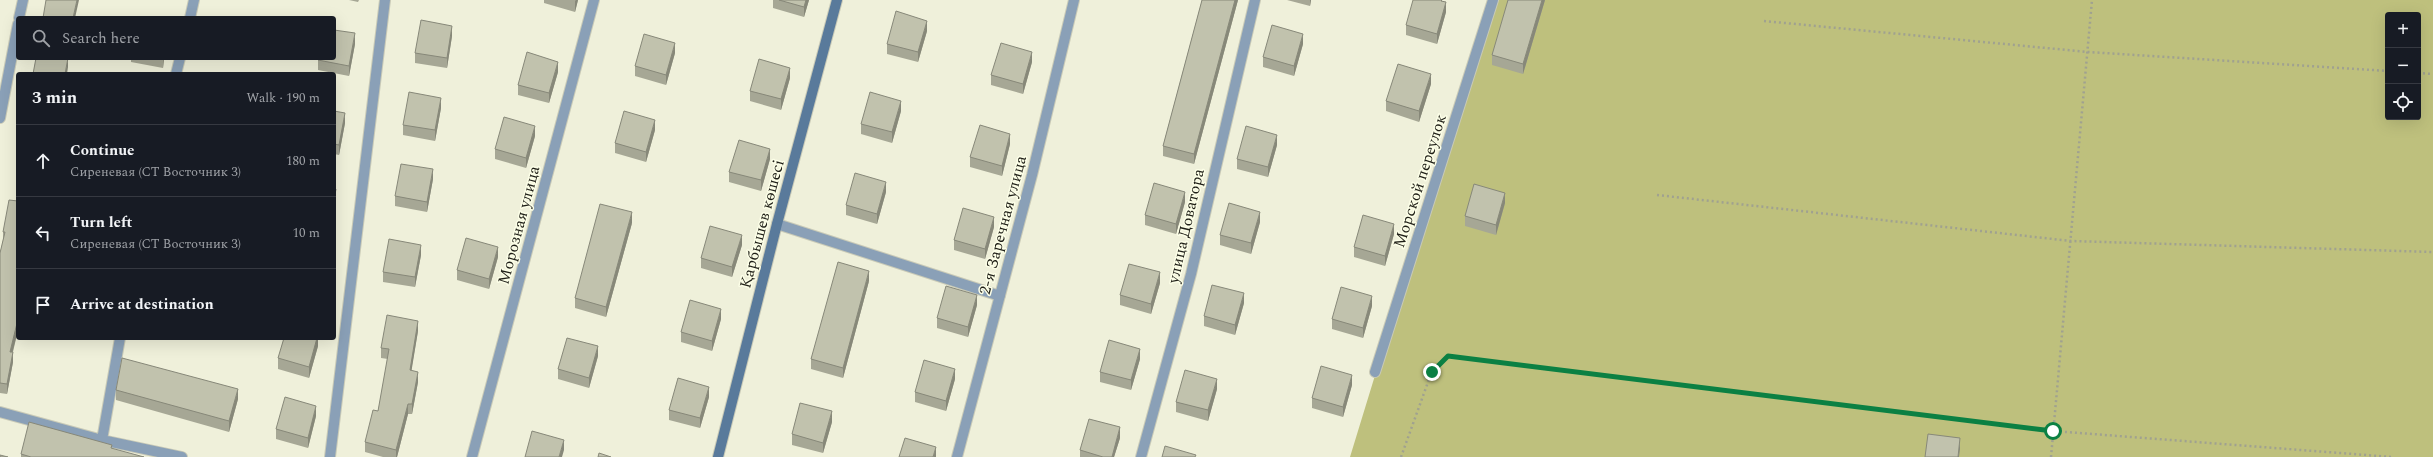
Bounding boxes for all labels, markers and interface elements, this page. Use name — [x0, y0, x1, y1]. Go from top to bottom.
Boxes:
map controls — [2385, 12, 2421, 120]
button: + — [2385, 12, 2421, 48]
search box — [16, 16, 336, 60]
icon: search — [30, 27, 52, 49]
text: Search here — [62, 27, 140, 50]
button: − — [2385, 48, 2421, 84]
button: locate — [2385, 84, 2421, 120]
text: 3 min — [32, 85, 77, 111]
text: Walk · 190 m — [246, 88, 320, 108]
street label: Морской переулок — [1387, 111, 1453, 251]
text: Continue — [70, 139, 135, 162]
icon: ahead — [32, 150, 54, 172]
text: 180 m — [286, 151, 320, 171]
street label: 2-я Заречная улица — [973, 153, 1033, 297]
street label: Қарбышев көшесі — [733, 157, 791, 291]
text: Сиреневая (СТ Восточник 3) — [70, 162, 241, 182]
street label: Морозная улица — [492, 163, 546, 287]
street label: улица Доватора — [1161, 166, 1211, 287]
text: Turn left — [70, 211, 132, 234]
icon: left — [32, 222, 54, 244]
text: 10 m — [293, 223, 320, 243]
text: Сиреневая (СТ Восточник 3) — [70, 234, 241, 254]
text: Arrive at destination — [70, 293, 214, 316]
icon: arrive — [32, 294, 54, 316]
route end — [1423, 363, 1441, 381]
route start — [2044, 422, 2062, 440]

